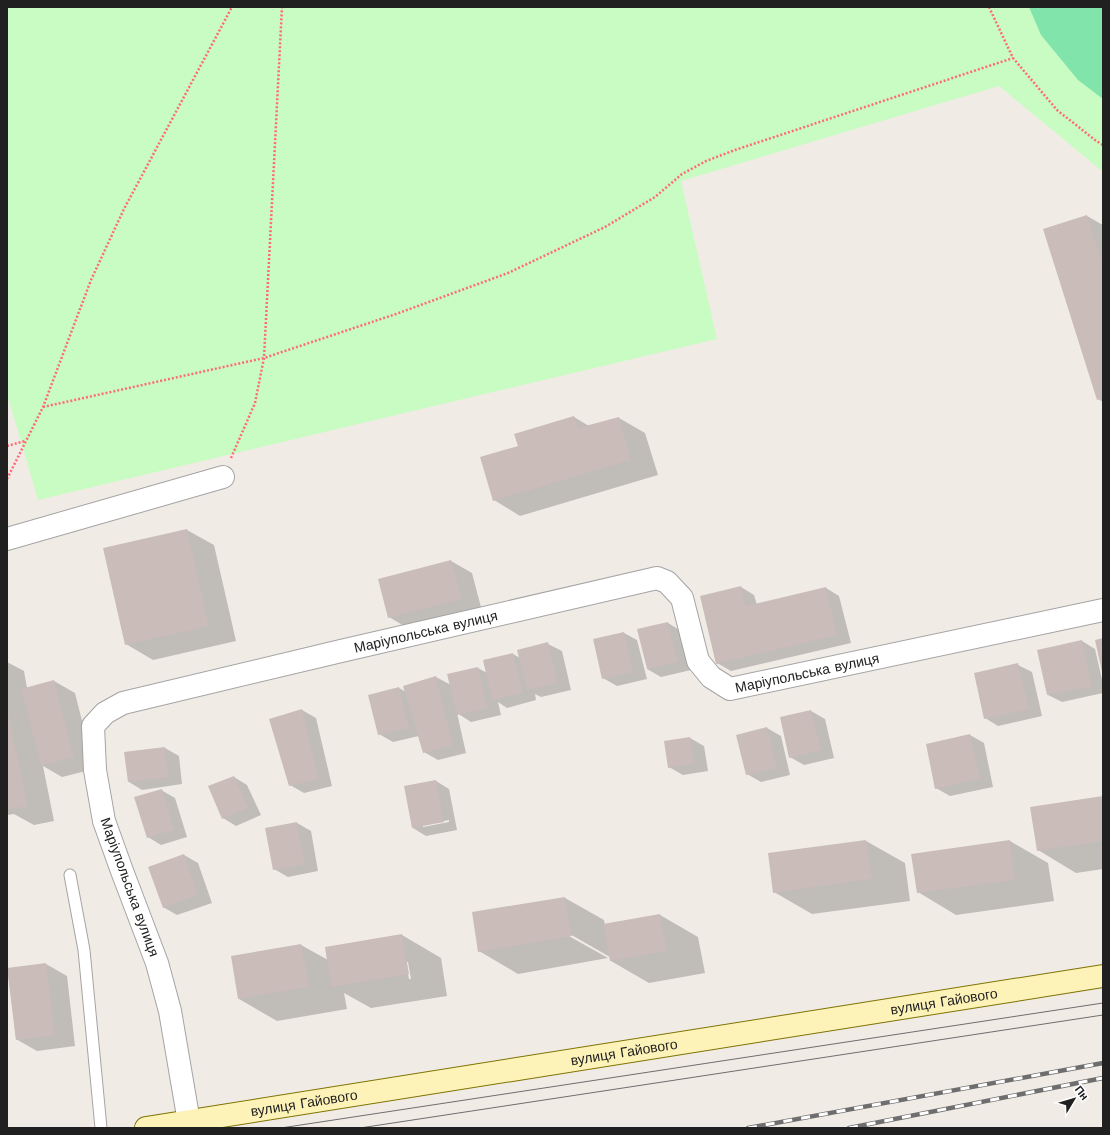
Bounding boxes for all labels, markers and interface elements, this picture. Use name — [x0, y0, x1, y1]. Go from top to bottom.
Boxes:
street label: Маріупольська вулиця — [352, 607, 499, 656]
street label: Маріупольська вулиця — [734, 650, 881, 696]
street label: Маріупольська вулиця — [97, 815, 163, 959]
street label: вулиця Гайового — [889, 985, 999, 1018]
street label: вулиця Гайового — [569, 1036, 679, 1068]
north arrow — [1054, 1079, 1094, 1119]
text: Пн — [1072, 1083, 1091, 1103]
street label: вулиця Гайового — [249, 1086, 359, 1119]

